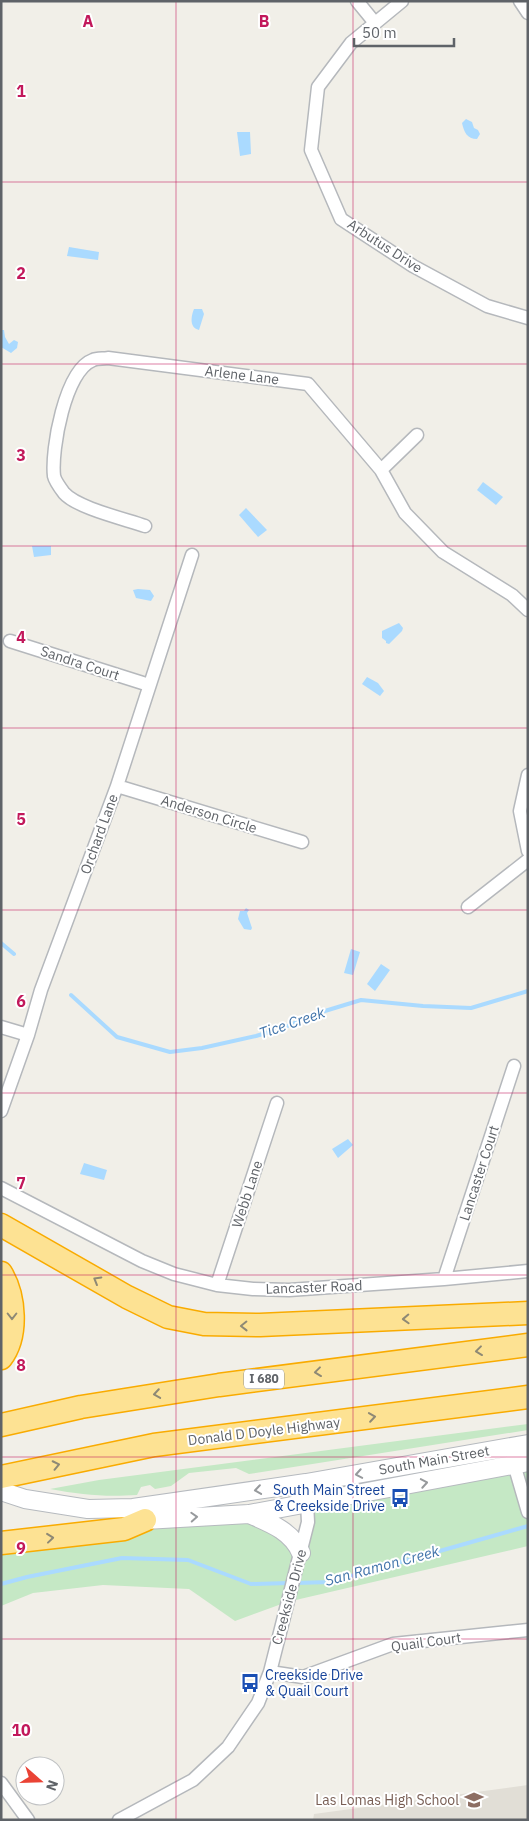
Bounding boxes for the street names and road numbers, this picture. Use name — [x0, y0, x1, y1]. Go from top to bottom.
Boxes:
street label: Arbutus Drive — [344, 215, 426, 277]
street label: Arlene Lane — [204, 362, 280, 389]
street label: Sandra Court — [38, 642, 122, 684]
street label: Orchard Lane — [76, 791, 122, 877]
street label: Anderson Circle — [159, 791, 260, 837]
street label: Lancaster Court — [455, 1123, 503, 1223]
street label: Webb Lane — [228, 1158, 266, 1230]
street label: Lancaster Road — [265, 1276, 363, 1298]
road number: I 680 — [244, 1370, 284, 1388]
street label: Donald D Doyle Highway — [187, 1413, 341, 1449]
street label: South Main Street — [377, 1441, 491, 1479]
street label: Creekside Drive — [268, 1547, 310, 1647]
street label: Quail Court — [390, 1628, 462, 1656]

